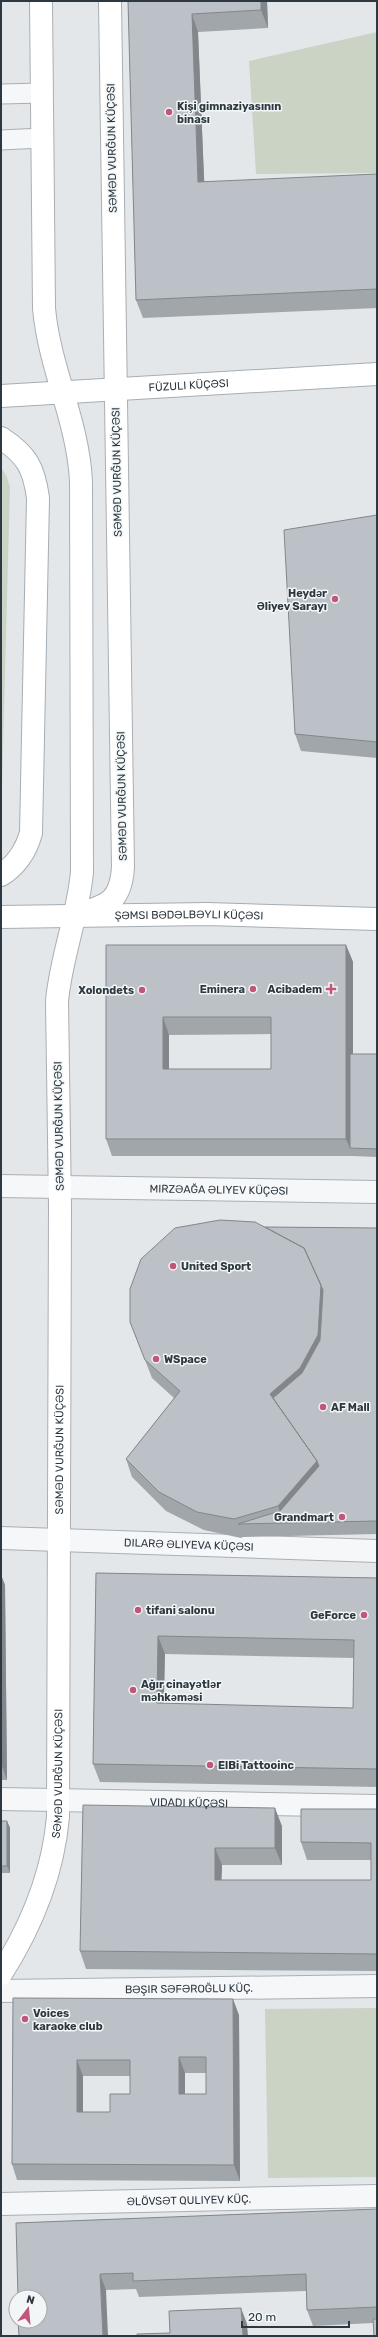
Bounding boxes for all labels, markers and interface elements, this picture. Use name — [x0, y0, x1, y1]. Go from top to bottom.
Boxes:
street label: SƏMƏD VURĞUN KÜÇƏSI — [104, 83, 120, 213]
place label: Kişi gimnaziyasının binası — [177, 100, 281, 126]
marker: Kişi gimnaziyasının binası — [164, 107, 174, 117]
street label: FÜZULI KÜÇƏSI — [148, 376, 229, 394]
street label: SƏMƏD VURĞUN KÜÇƏSI — [109, 407, 125, 537]
place label: Heydər Əliyev Sarayı — [257, 587, 327, 613]
marker: Heydər Əliyev Sarayı — [330, 594, 340, 604]
street label: SƏMƏD VURĞUN KÜÇƏSI — [114, 731, 130, 861]
street label: ŞƏMSI BƏDƏLBƏYLI KÜÇƏSI — [115, 907, 263, 922]
place label: Eminera — [200, 983, 245, 996]
place label: Acibadem — [268, 983, 322, 996]
marker: Acibadem — [325, 983, 337, 995]
place label: Xolondets — [78, 984, 134, 997]
marker: Eminera — [248, 984, 258, 994]
marker: Xolondets — [137, 985, 147, 995]
street label: SƏMƏD VURĞUN KÜÇƏSI — [51, 1061, 67, 1191]
street label: MIRZƏAĞA ƏLIYEV KÜÇƏSI — [149, 1182, 288, 1197]
place label: United Sport — [181, 1260, 251, 1273]
marker: United Sport — [168, 1261, 178, 1271]
place label: WSpace — [164, 1353, 207, 1366]
marker: WSpace — [151, 1354, 161, 1364]
street label: SƏMƏD VURĞUN KÜÇƏSI — [52, 1385, 66, 1514]
place label: AF Mall — [331, 1401, 370, 1414]
marker: AF Mall — [318, 1402, 328, 1412]
place label: Grandmart — [274, 1511, 334, 1524]
marker: Grandmart — [337, 1512, 347, 1522]
street label: DILARƏ ƏLIYEVA KÜÇƏSI — [124, 1536, 254, 1553]
place label: tifani salonu — [146, 1604, 215, 1617]
marker: tifani salonu — [133, 1605, 143, 1615]
place label: GeForce — [310, 1609, 356, 1622]
marker: GeForce — [359, 1610, 369, 1620]
place label: Ağır cinayətlər məhkəməsi — [141, 1678, 221, 1704]
marker: Ağır cinayətlər məhkəməsi — [128, 1685, 138, 1695]
street label: SƏMƏD VURĞUN KÜÇƏSI — [49, 1709, 65, 1839]
place label: ElBi Tattooinc — [218, 1759, 294, 1772]
marker: ElBi Tattooinc — [205, 1760, 215, 1770]
street label: VIDADI KÜÇƏSI — [150, 1795, 228, 1810]
street label: BƏŞIR SƏFƏROĞLU KÜÇ. — [125, 1981, 253, 1996]
place label: Voices karaoke club — [33, 2007, 103, 2033]
marker: Voices karaoke club — [20, 2014, 30, 2024]
street label: ƏLÖVSƏT QULIYEV KÜÇ. — [127, 2192, 252, 2208]
north arrow — [8, 2289, 48, 2329]
text: N — [25, 2293, 36, 2307]
scale bar — [242, 2303, 349, 2329]
text: 20 m — [248, 2310, 276, 2324]

